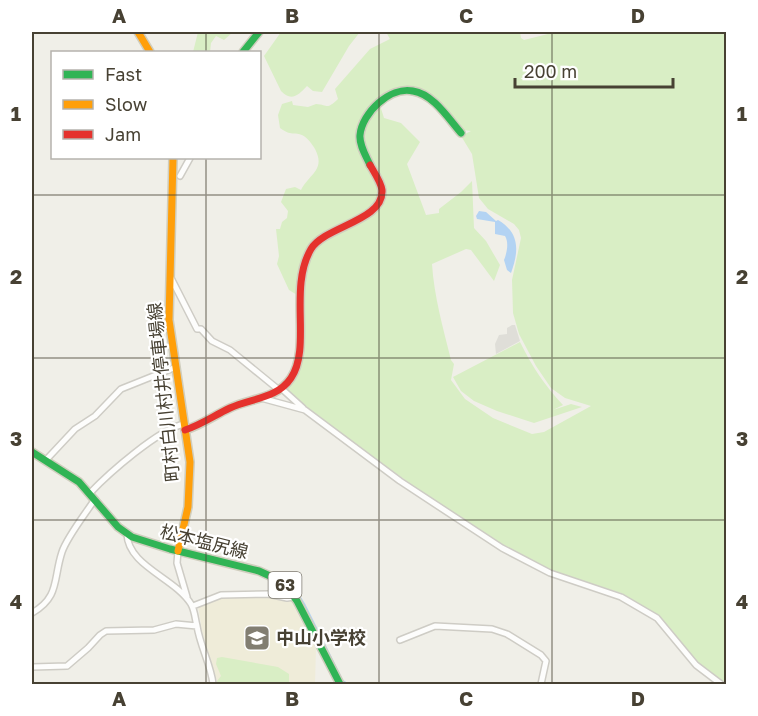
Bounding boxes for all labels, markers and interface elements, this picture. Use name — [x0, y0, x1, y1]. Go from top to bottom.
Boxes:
text: A — [112, 3, 126, 27]
text: B — [285, 3, 299, 27]
text: C — [459, 3, 473, 27]
text: D — [631, 3, 645, 27]
legend — [51, 51, 261, 159]
scale bar — [515, 51, 672, 89]
text: 200 m — [524, 60, 577, 82]
text: Fast — [105, 63, 142, 85]
text: Slow — [105, 93, 148, 115]
text: 1 — [11, 101, 21, 125]
text: 1 — [737, 101, 747, 125]
text: Jam — [105, 123, 141, 145]
text: 2 — [10, 264, 22, 288]
text: 2 — [736, 264, 748, 288]
street label: 町村白川村井停車場線 — [143, 301, 183, 483]
text: 3 — [10, 426, 22, 450]
text: 3 — [736, 426, 748, 450]
street label: 松本塩尻線 — [158, 519, 251, 563]
road number: 63 — [268, 572, 302, 598]
text: 4 — [10, 589, 22, 613]
text: 4 — [736, 589, 748, 613]
school or university icon: 中山小学校 — [242, 623, 272, 653]
place label: 中山小学校 — [276, 626, 366, 648]
text: A — [112, 686, 126, 710]
text: B — [285, 686, 299, 710]
text: C — [459, 686, 473, 710]
text: D — [631, 686, 645, 710]

